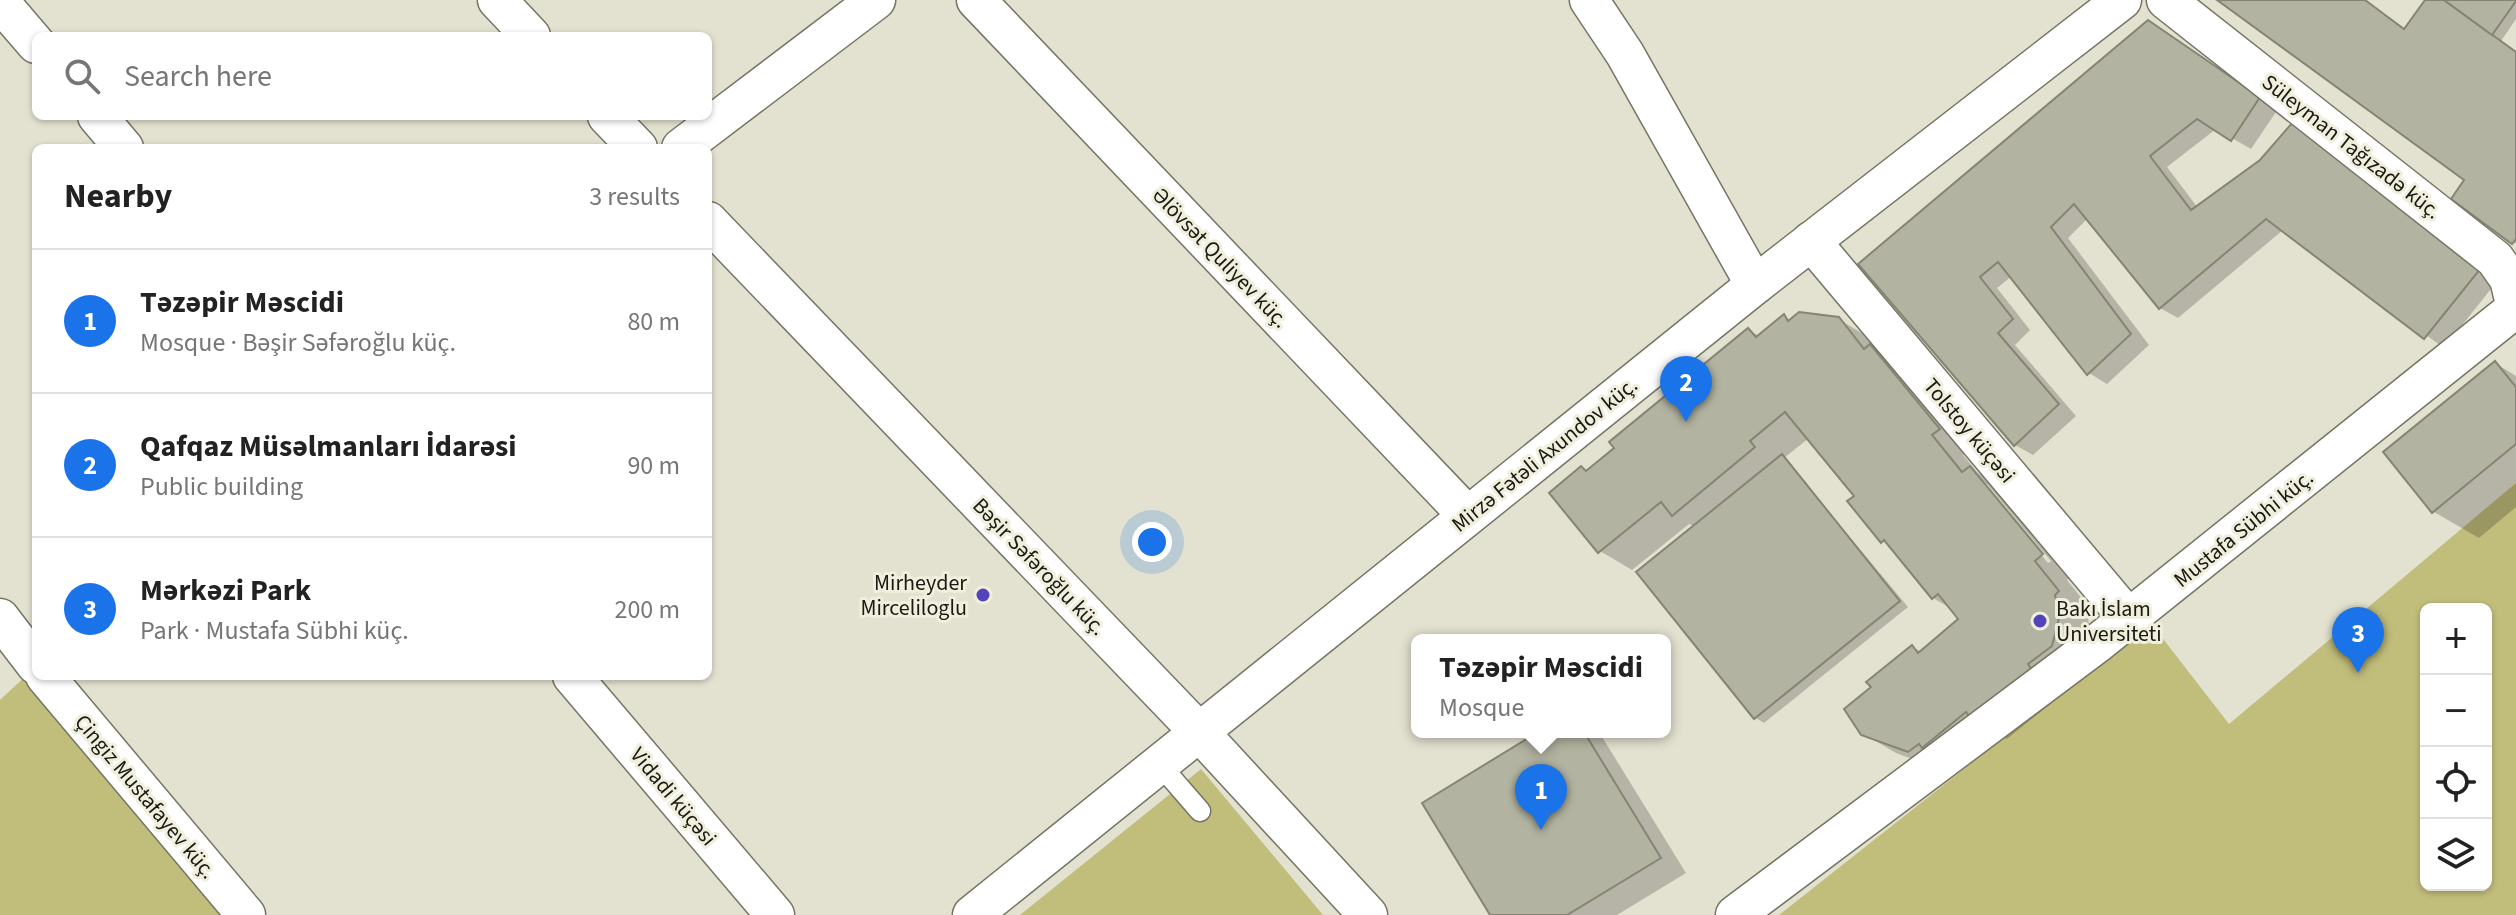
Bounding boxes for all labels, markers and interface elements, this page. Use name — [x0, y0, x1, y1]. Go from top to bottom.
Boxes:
search box — [32, 32, 712, 120]
icon: search — [60, 54, 104, 98]
text: Search here — [124, 55, 272, 98]
street label: Süleyman Tağızadə küç. — [2255, 67, 2448, 227]
text: Nearby — [64, 172, 172, 221]
text: 3 results — [589, 178, 680, 215]
street label: Əlövsət Quliyev küç. — [1144, 180, 1296, 335]
text: Təzəpir Məscidi — [140, 281, 344, 324]
text: 1 — [83, 303, 97, 340]
text: 80 m — [627, 303, 680, 340]
text: Mosque · Bəşir Səfəroğlu küç. — [140, 324, 456, 361]
pin: 2 — [1660, 356, 1712, 422]
street label: Mirzə Fətəli Axundov küç. — [1445, 370, 1645, 540]
street label: Tolstoy küçəsi — [1916, 371, 2023, 490]
text: Qafqaz Müsəlmanları İdarəsi — [140, 425, 517, 468]
text: 2 — [83, 447, 97, 484]
text: 90 m — [627, 447, 680, 484]
street label: Mustafa Sübhi küç. — [2167, 462, 2321, 595]
text: Public building — [140, 468, 303, 505]
street label: Bəşir Səfəroğlu küç. — [965, 491, 1114, 643]
your location — [1132, 522, 1172, 562]
place label: Mirheyder Mirceliloglu — [860, 567, 967, 624]
text: Mərkəzi Park — [140, 569, 311, 612]
marker: Mirheyder Mirceliloglu — [974, 586, 992, 604]
text: 3 — [83, 591, 97, 628]
text: 200 m — [614, 591, 680, 628]
place label: Bakı İslam Universiteti — [2056, 593, 2162, 650]
map controls — [2420, 603, 2492, 891]
button: + — [2420, 603, 2492, 675]
pin: 3 — [2332, 607, 2384, 673]
text: Park · Mustafa Sübhi küç. — [140, 612, 409, 649]
marker: Bakı İslam Universiteti — [2031, 612, 2049, 630]
popup — [1411, 634, 1671, 738]
text: Təzəpir Məscidi — [1439, 646, 1643, 689]
button: − — [2420, 675, 2492, 747]
text: Mosque — [1439, 689, 1524, 726]
street label: Çingiz Mustafayev küç. — [67, 707, 224, 886]
street label: Vidadi küçəsi — [622, 740, 724, 853]
button: locate — [2420, 747, 2492, 819]
pin: 1 — [1515, 764, 1567, 830]
button: layers — [2420, 819, 2492, 891]

